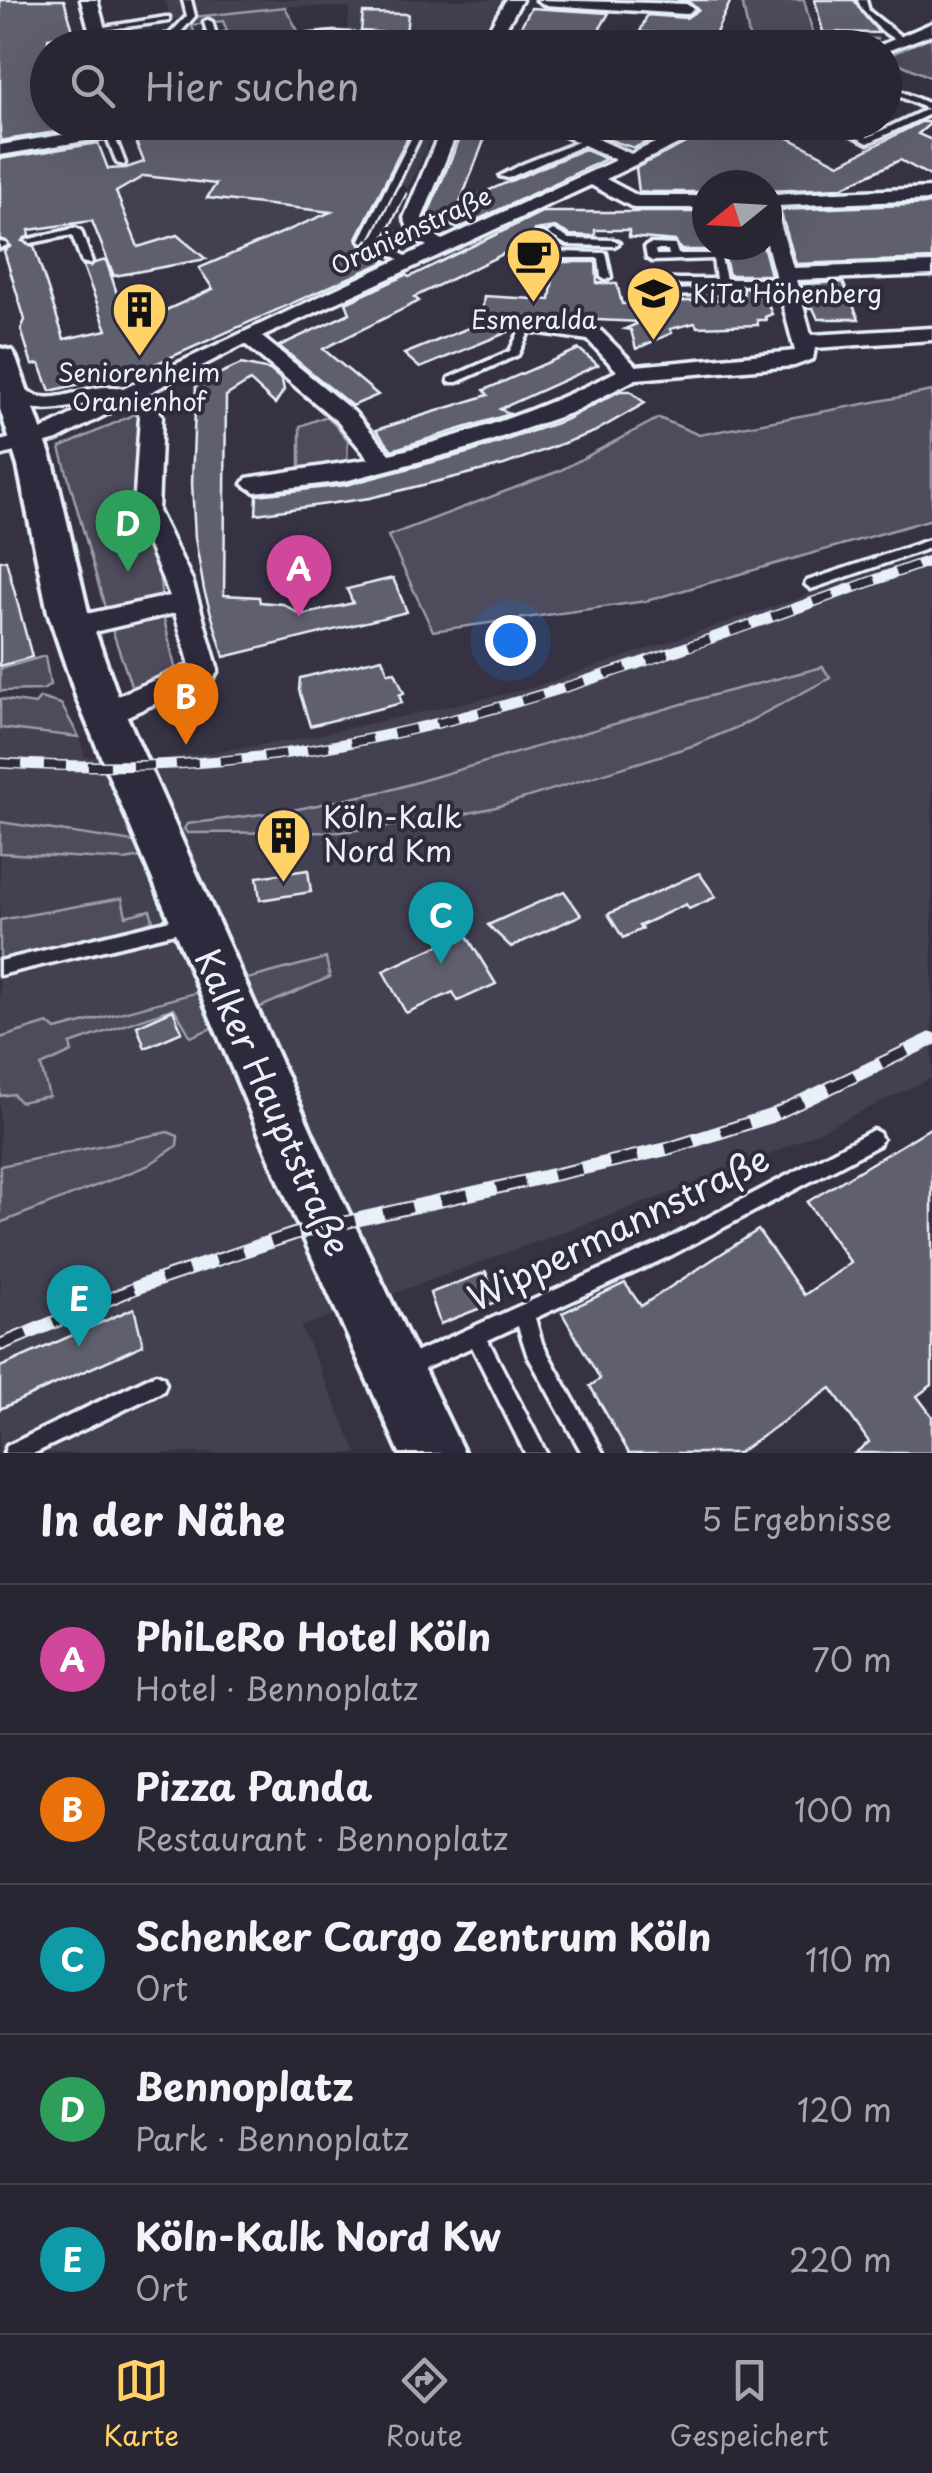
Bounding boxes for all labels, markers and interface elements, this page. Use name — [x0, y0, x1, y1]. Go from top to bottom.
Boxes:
search box — [30, 30, 902, 140]
text: Hier suchen — [145, 57, 359, 114]
icon: search — [65, 58, 120, 113]
north arrow — [692, 170, 782, 260]
street label: Oranienstraße — [324, 176, 497, 284]
cafe icon: Esmeralda — [504, 226, 564, 305]
school or university icon: KiTa Höhenberg — [624, 264, 684, 343]
place label: KiTa Höhenberg — [693, 274, 882, 312]
building icon: Seniorenheim Oranienhof — [109, 279, 169, 358]
place label: Esmeralda — [471, 300, 598, 338]
place label: Seniorenheim Oranienhof — [58, 353, 220, 420]
pin: D — [96, 490, 160, 572]
pin: A — [266, 534, 332, 617]
your location — [485, 615, 536, 666]
pin: B — [154, 662, 218, 745]
place label: Köln-Kalk Nord Km — [323, 793, 462, 872]
building icon: Köln-Kalk Nord Km — [254, 805, 314, 884]
pin: C — [408, 882, 474, 964]
street label: Kalker Hauptstraße — [183, 940, 366, 1264]
street label: Wippermannstraße — [458, 1131, 777, 1323]
pin: E — [46, 1264, 112, 1347]
text: In der Nähe — [40, 1487, 285, 1550]
text: 5 Ergebnisse — [701, 1494, 892, 1542]
text: PhiLeRo Hotel Köln — [135, 1607, 491, 1664]
text: A — [60, 1635, 85, 1683]
text: 70 m — [812, 1635, 892, 1683]
text: Hotel · Bennoplatz — [135, 1664, 418, 1712]
text: Pizza Panda — [135, 1757, 372, 1814]
text: B — [62, 1785, 83, 1833]
text: 100 m — [794, 1785, 892, 1833]
text: Restaurant · Bennoplatz — [135, 1814, 508, 1862]
text: Schenker Cargo Zentrum Köln — [135, 1907, 711, 1964]
text: C — [60, 1935, 85, 1983]
text: 110 m — [805, 1935, 892, 1983]
text: Ort — [135, 1964, 188, 2012]
text: Bennoplatz — [135, 2057, 354, 2114]
text: D — [60, 2085, 85, 2133]
text: 120 m — [797, 2085, 892, 2133]
text: Park · Bennoplatz — [135, 2114, 409, 2162]
text: Köln-Kalk Nord Kw — [135, 2207, 501, 2264]
text: E — [63, 2235, 82, 2283]
text: 220 m — [789, 2235, 892, 2283]
text: Ort — [135, 2264, 188, 2312]
tab: Karte — [103, 2353, 179, 2456]
tab: Route — [386, 2353, 463, 2456]
tab: Gespeichert — [669, 2353, 829, 2456]

